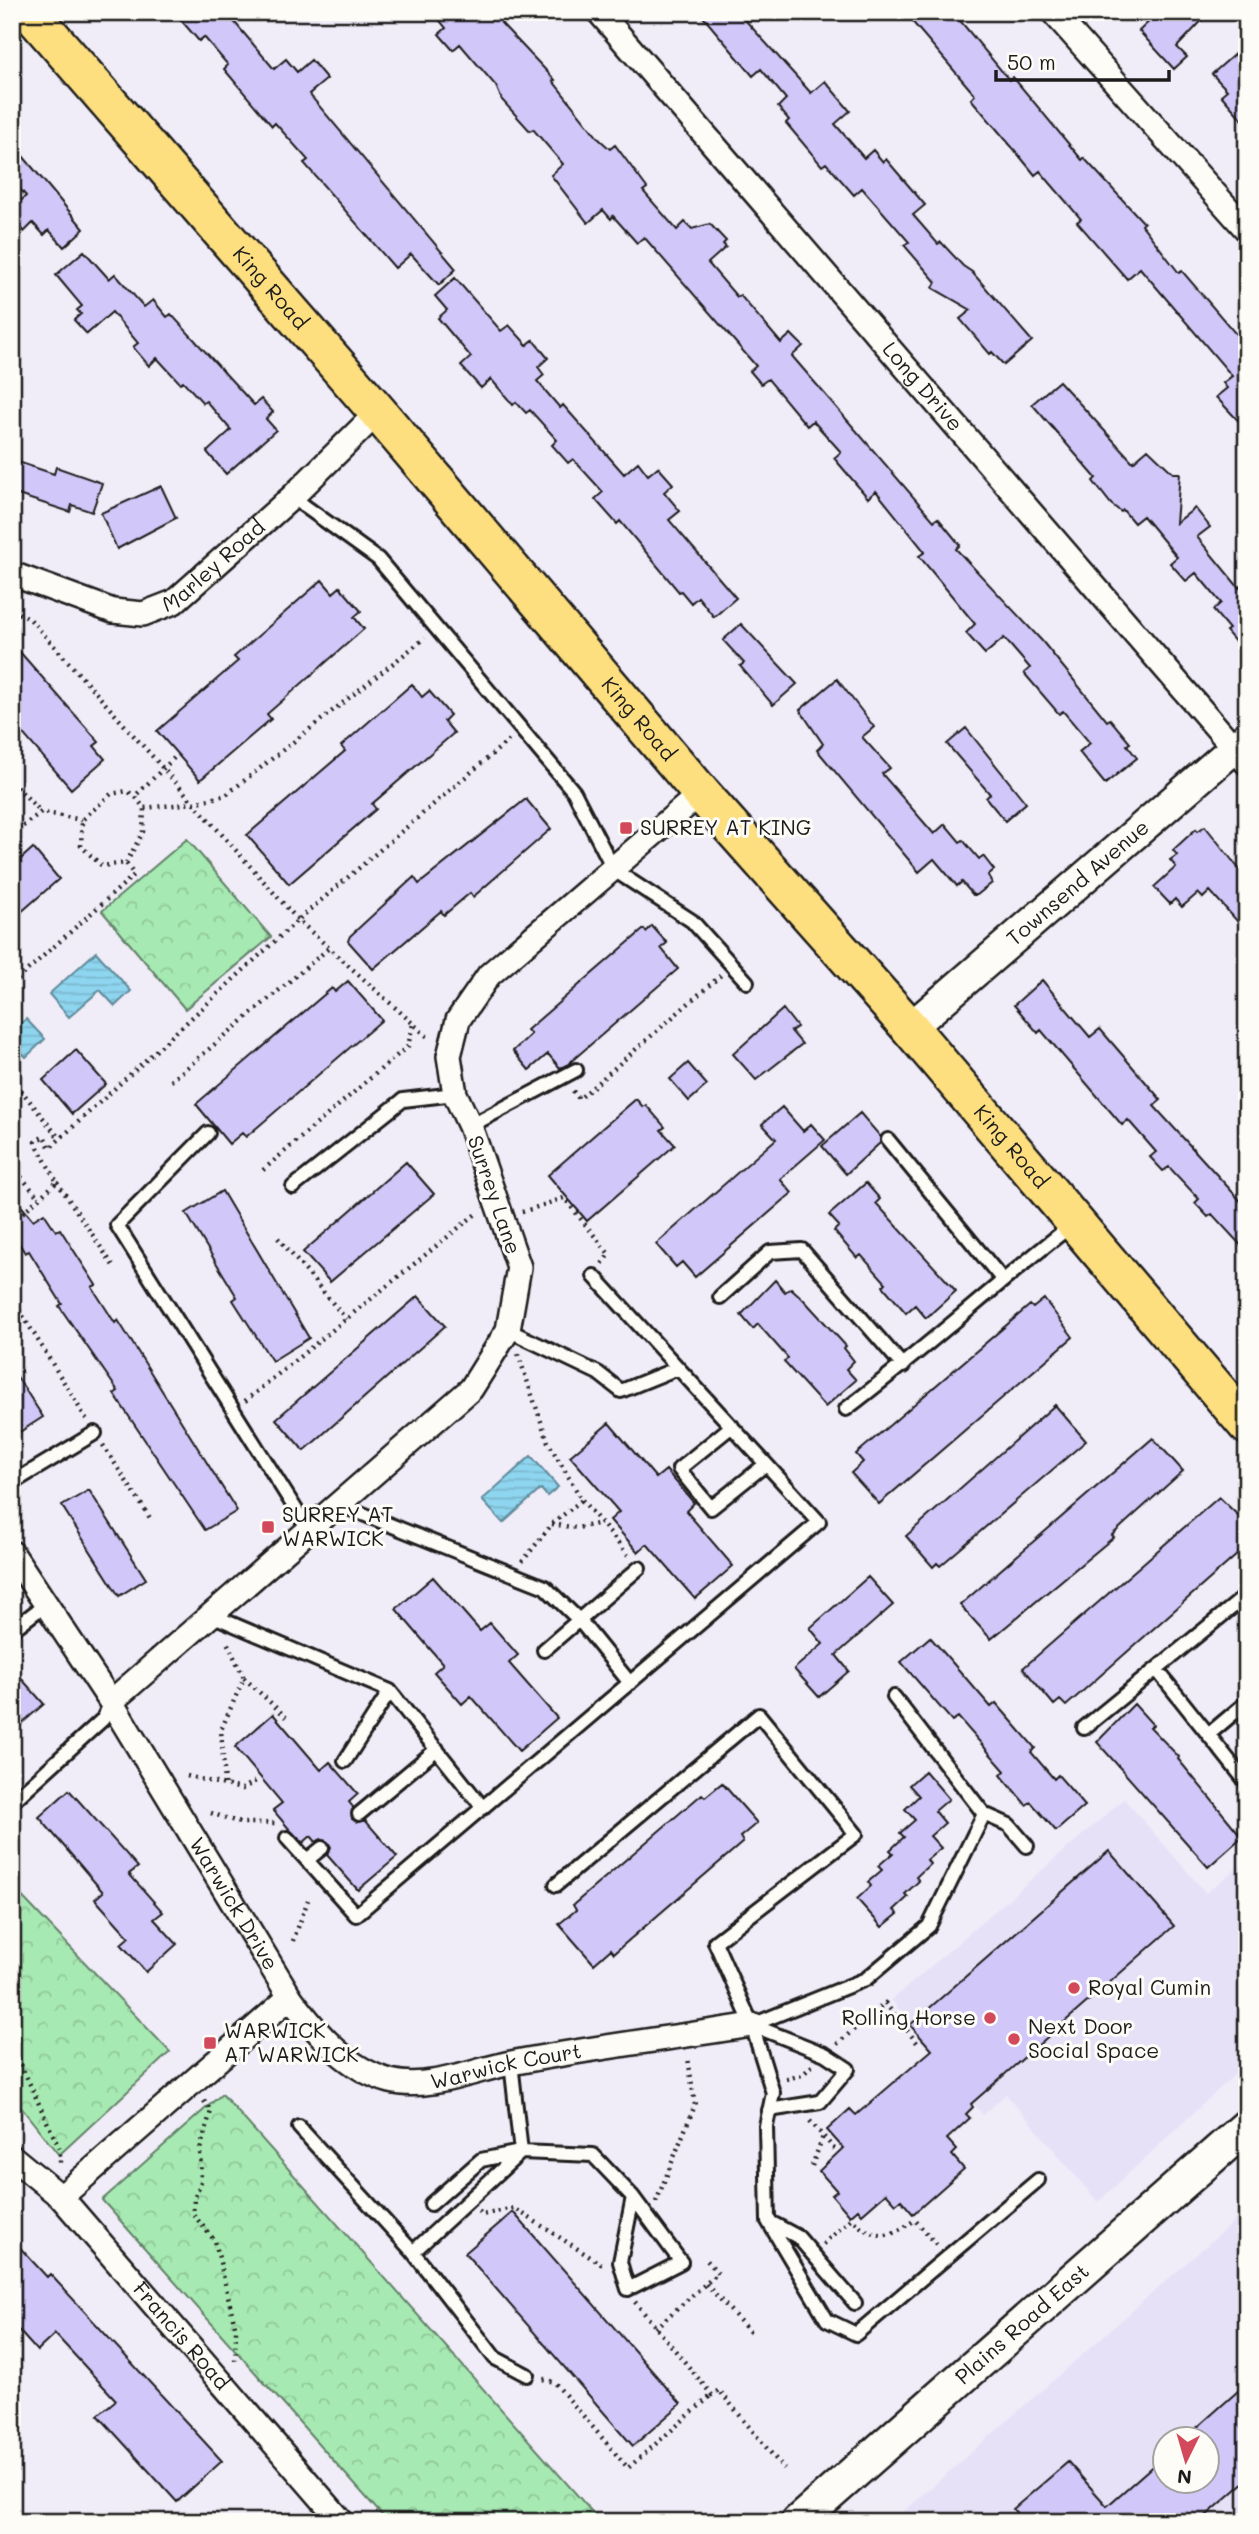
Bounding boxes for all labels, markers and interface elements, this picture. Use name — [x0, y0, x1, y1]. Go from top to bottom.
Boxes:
scale bar — [996, 38, 1170, 82]
text: 50 m — [1007, 48, 1056, 75]
street label: King Road — [228, 240, 315, 335]
street label: Long Drive — [877, 335, 970, 436]
street label: Marley Road — [158, 513, 270, 617]
street label: King Road — [596, 671, 683, 766]
place label: SURREY AT KING — [640, 813, 811, 840]
street label: Townsend Avenue — [1000, 813, 1154, 951]
marker: SURREY AT KING — [618, 820, 634, 836]
street label: King Road — [969, 1098, 1055, 1193]
street label: Surrey Lane — [462, 1132, 528, 1257]
place label: SURREY AT WARWICK — [282, 1500, 394, 1551]
marker: SURREY AT WARWICK — [260, 1519, 276, 1535]
street label: Warwick Drive — [184, 1832, 285, 1974]
place label: Royal Cumin — [1088, 1973, 1211, 2000]
marker: Royal Cumin — [1066, 1980, 1082, 1996]
place label: Rolling Horse — [841, 2003, 976, 2030]
marker: Rolling Horse — [982, 2010, 998, 2026]
place label: Next Door Social Space — [1028, 2012, 1159, 2063]
place label: WARWICK AT WARWICK — [224, 2016, 359, 2067]
marker: Next Door Social Space — [1006, 2031, 1022, 2047]
marker: WARWICK AT WARWICK — [202, 2035, 218, 2051]
street label: Warwick Court — [428, 2036, 583, 2094]
street label: Plains Road East — [949, 2257, 1094, 2389]
street label: Francis Road — [128, 2275, 237, 2395]
north arrow — [1150, 2426, 1220, 2496]
text: N — [1176, 2464, 1193, 2491]

